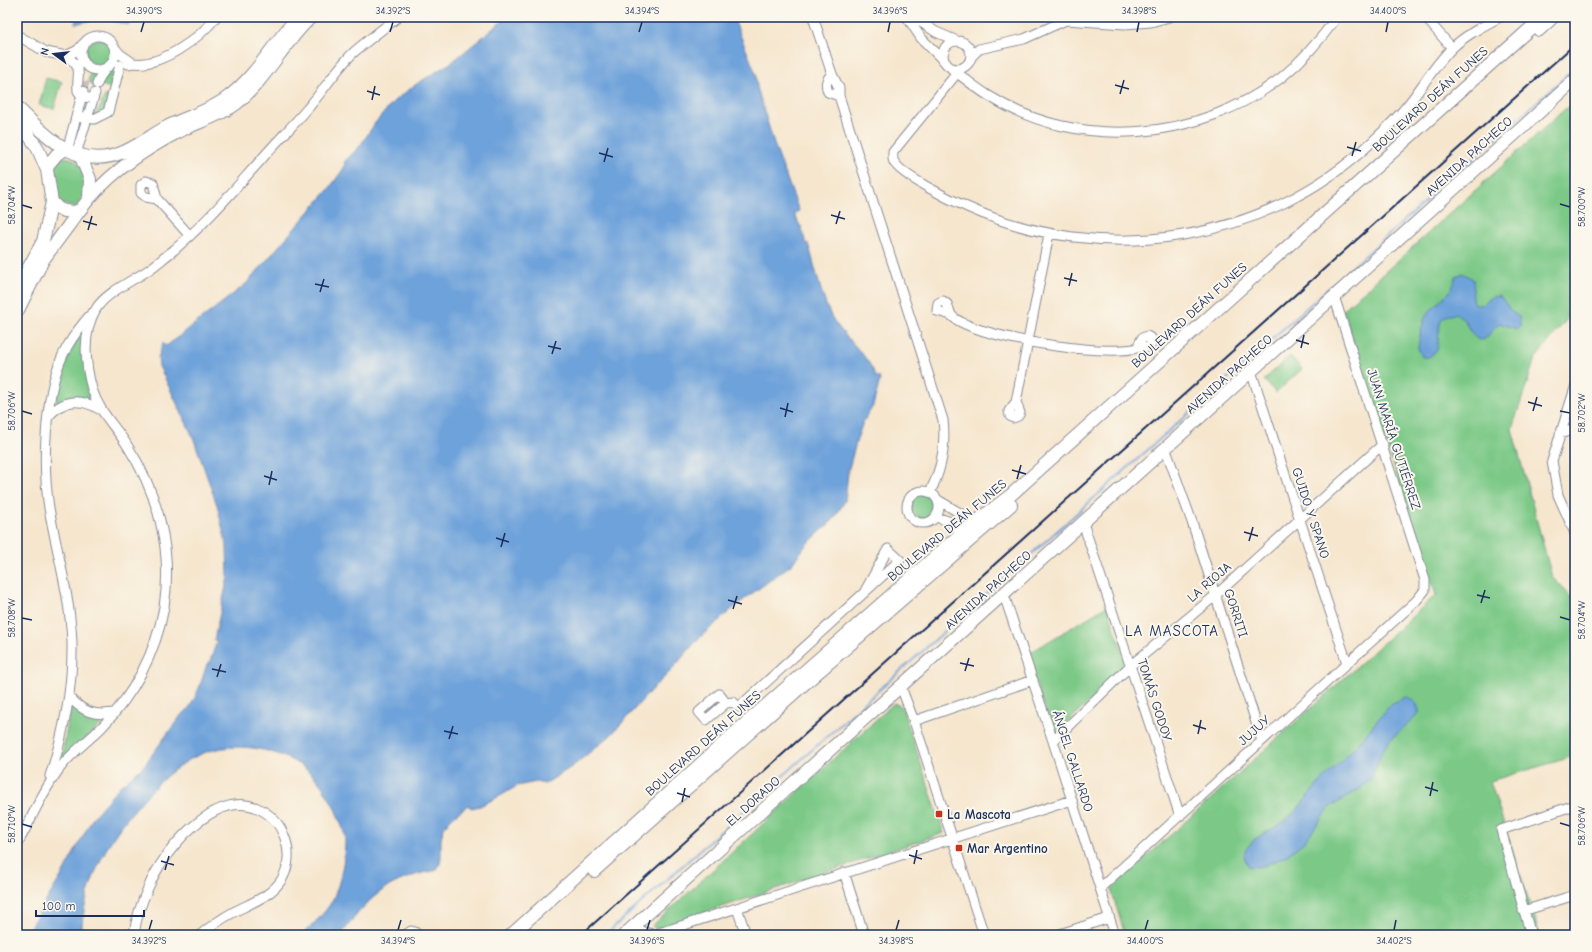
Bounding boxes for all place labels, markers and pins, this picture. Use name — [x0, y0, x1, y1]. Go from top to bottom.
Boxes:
place label: La Mascota — [947, 807, 1011, 822]
marker: La Mascota — [934, 809, 944, 819]
place label: Mar Argentino — [967, 841, 1048, 856]
marker: Mar Argentino — [954, 843, 964, 853]

